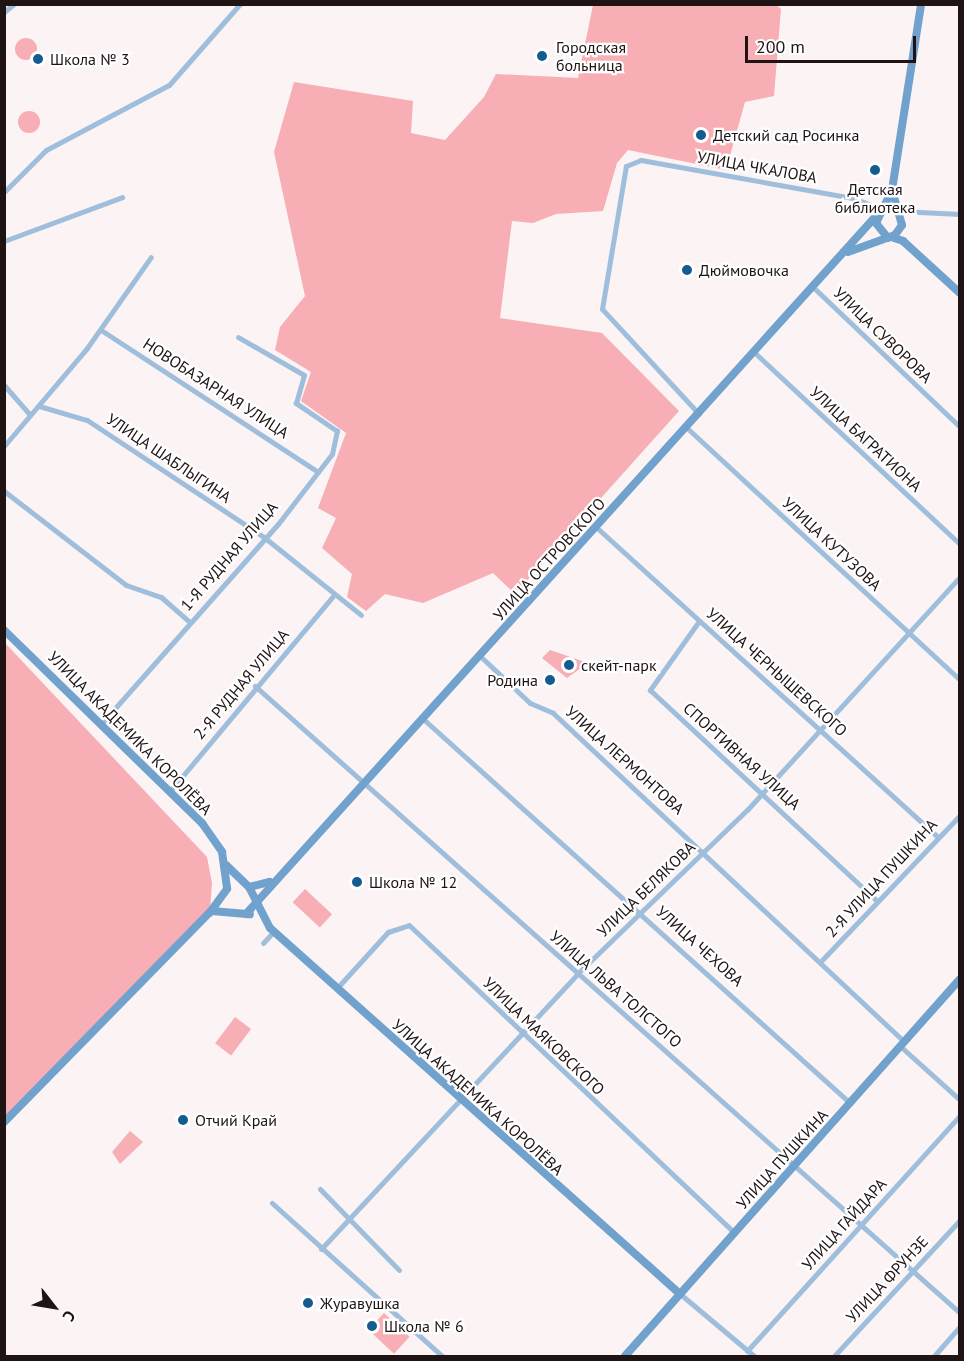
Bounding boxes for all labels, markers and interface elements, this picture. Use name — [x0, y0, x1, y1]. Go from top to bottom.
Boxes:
scale bar — [748, 24, 919, 62]
text: 200 m — [756, 35, 805, 58]
place label: Городская больница — [556, 37, 626, 75]
marker: Городская больница — [533, 47, 551, 65]
place label: Школа № 3 — [50, 49, 130, 69]
marker: Школа № 3 — [31, 52, 45, 66]
place label: Детский сад Росинка — [713, 125, 859, 145]
marker: Детский сад Росинка — [694, 128, 708, 142]
street label: УЛИЦА ЧКАЛОВА — [695, 147, 819, 187]
marker: Детская библиотека — [868, 163, 882, 177]
place label: Детская библиотека — [835, 179, 915, 217]
place label: Дюймовочка — [699, 260, 789, 280]
marker: Дюймовочка — [680, 263, 694, 277]
street label: УЛИЦА СУВОРОВА — [830, 283, 936, 387]
street label: НОВОБАЗАРНАЯ УЛИЦА — [139, 334, 293, 442]
street label: УЛИЦА БАГРАТИОНА — [806, 382, 926, 496]
street label: УЛИЦА ШАБЛЫГИНА — [103, 409, 235, 507]
street label: УЛИЦА КУТУЗОВА — [778, 493, 886, 595]
street label: УЛИЦА ОСТРОВСКОГО — [489, 494, 609, 624]
street label: 1-Я РУДНАЯ УЛИЦА — [176, 497, 282, 615]
street label: УЛИЦА ЧЕРНЫШЕВСКОГО — [702, 604, 852, 740]
street label: 2-Я РУДНАЯ УЛИЦА — [189, 625, 293, 743]
street label: УЛИЦА АКАДЕМИКА КОРОЛЁВА — [43, 646, 217, 820]
place label: скейт-парк — [581, 655, 657, 675]
marker: скейт-парк — [562, 658, 576, 672]
place label: Родина — [487, 670, 538, 690]
marker: Родина — [543, 673, 557, 687]
street label: СПОРТИВНАЯ УЛИЦА — [679, 698, 805, 814]
street label: УЛИЦА ЛЕРМОНТОВА — [562, 702, 688, 818]
street label: 2-Я УЛИЦА ПУШКИНА — [821, 814, 941, 942]
street label: УЛИЦА БЕЛЯКОВА — [593, 837, 699, 941]
place label: Школа № 12 — [369, 872, 457, 892]
marker: Школа № 12 — [350, 875, 364, 889]
street label: УЛИЦА ЧЕХОВА — [652, 902, 748, 990]
street label: УЛИЦА ЛЬВА ТОЛСТОГО — [545, 926, 687, 1052]
street label: УЛИЦА МАЯКОВСКОГО — [479, 973, 609, 1099]
street label: УЛИЦА АКАДЕМИКА КОРОЛЁВА — [388, 1014, 568, 1180]
street label: УЛИЦА ПУШКИНА — [732, 1105, 832, 1213]
place label: Отчий Край — [195, 1110, 277, 1130]
marker: Отчий Край — [176, 1113, 190, 1127]
street label: УЛИЦА ГАЙДАРА — [798, 1174, 890, 1274]
street label: УЛИЦА ФРУНЗЕ — [842, 1232, 932, 1326]
north arrow — [24, 1277, 84, 1337]
place label: Журавушка — [320, 1293, 400, 1313]
marker: Журавушка — [301, 1296, 315, 1310]
text: С — [59, 1307, 80, 1325]
place label: Школа № 6 — [384, 1316, 464, 1336]
marker: Школа № 6 — [365, 1319, 379, 1333]

